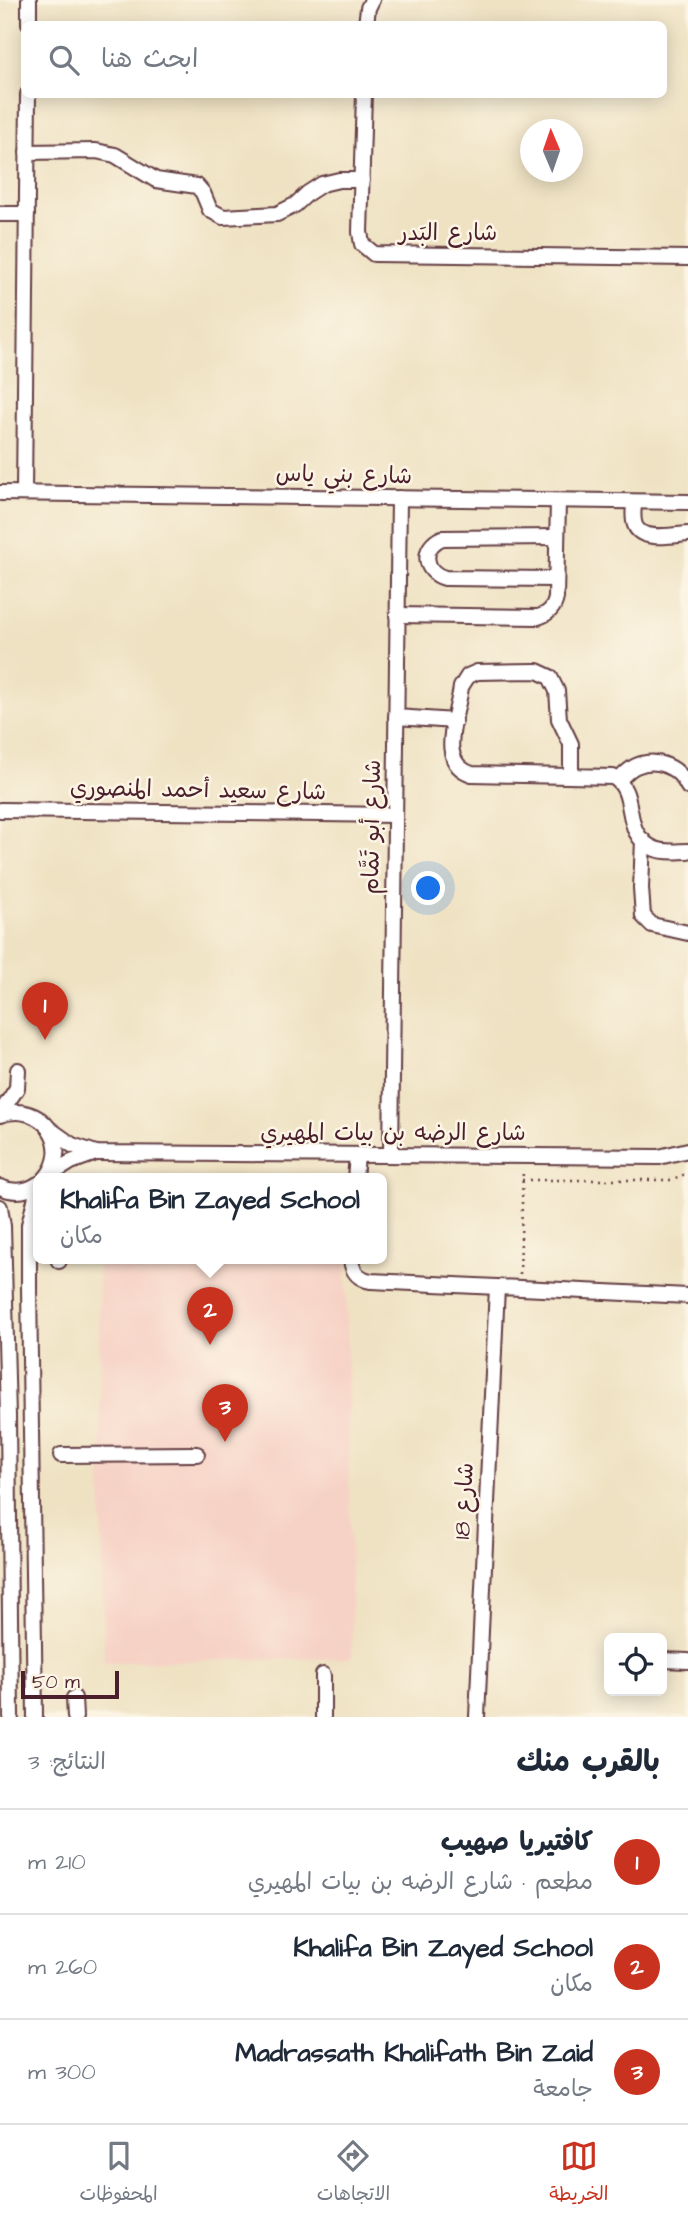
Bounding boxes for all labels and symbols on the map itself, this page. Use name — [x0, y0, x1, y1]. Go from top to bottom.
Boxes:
north arrow — [520, 119, 583, 182]
street label: شارع البَدر — [397, 217, 497, 249]
street label: شارع بني ياس — [275, 458, 413, 496]
street label: شارع أبو تَمَّام — [355, 759, 390, 895]
street label: شارع سعيد أحمد المنصوري — [70, 772, 326, 808]
your location — [411, 871, 445, 905]
pin: 1 — [22, 982, 68, 1040]
street label: شارع الرضه بن بيات المهيري — [260, 1117, 526, 1149]
pin: 2 — [187, 1287, 233, 1345]
pin: 3 — [202, 1384, 248, 1442]
street label: شارع 18 — [446, 1462, 482, 1540]
scale bar — [21, 1668, 119, 1700]

